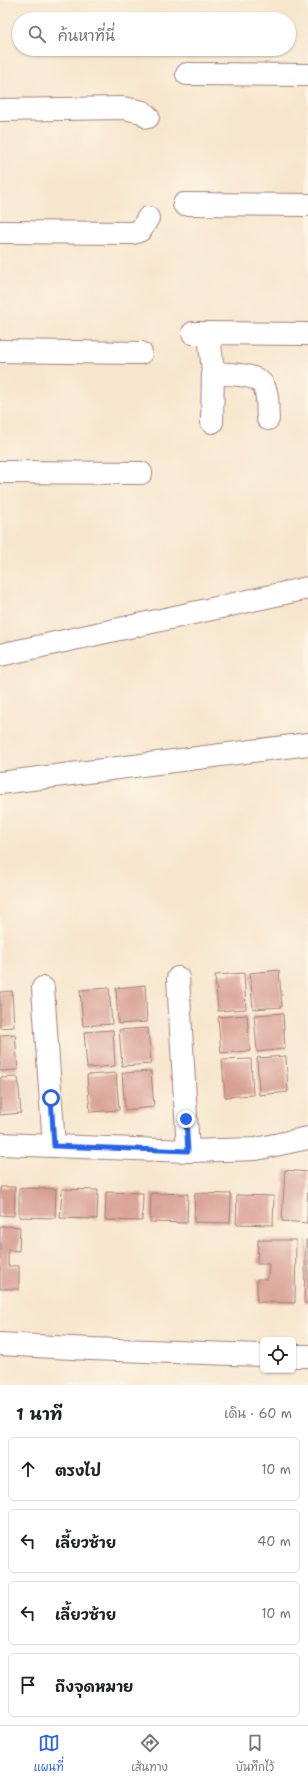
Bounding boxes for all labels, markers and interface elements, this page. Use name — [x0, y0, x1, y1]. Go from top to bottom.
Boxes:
search box — [12, 12, 296, 56]
icon: search — [26, 23, 48, 45]
text: ค้นหาที่นี่ — [58, 26, 115, 46]
route start — [42, 1089, 60, 1107]
route end — [177, 1110, 195, 1128]
map controls — [260, 1337, 296, 1373]
button: locate — [260, 1337, 296, 1373]
text: 1 นาที — [16, 1403, 62, 1425]
text: เดิน · 60 m — [224, 1405, 292, 1422]
icon: ahead — [17, 1458, 39, 1480]
text: ตรงไป — [55, 1461, 101, 1481]
text: 10 m — [261, 1461, 291, 1478]
icon: left — [17, 1530, 39, 1552]
text: เลี้ยวซ้าย — [55, 1533, 116, 1553]
text: 40 m — [257, 1533, 291, 1550]
icon: left — [17, 1602, 39, 1624]
text: เลี้ยวซ้าย — [55, 1605, 116, 1625]
text: 10 m — [261, 1605, 291, 1622]
icon: arrive — [17, 1674, 39, 1696]
text: ถึงจุดหมาย — [55, 1677, 133, 1697]
tab: แผนที่ — [34, 1732, 64, 1775]
tab: เส้นทาง — [131, 1732, 168, 1775]
tab: บันทึกไว้ — [235, 1732, 274, 1775]

